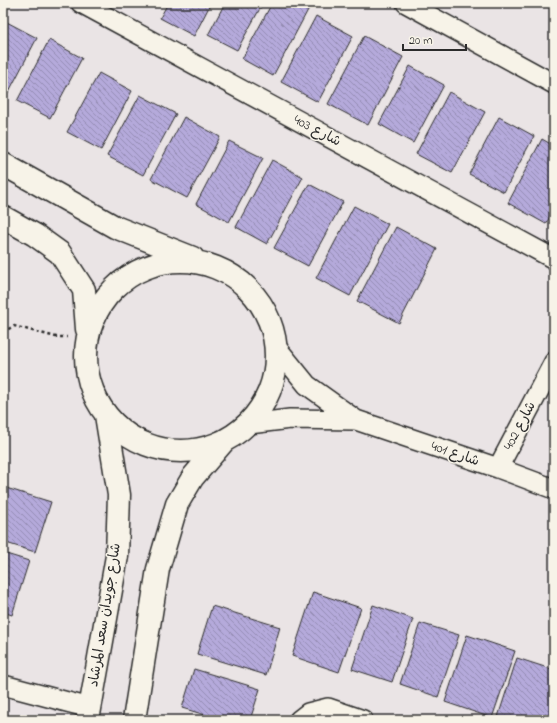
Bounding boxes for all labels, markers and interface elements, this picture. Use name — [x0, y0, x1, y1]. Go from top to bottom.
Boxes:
scale bar — [403, 26, 466, 52]
text: 20 m — [409, 32, 432, 50]
street label: شارع 403 — [289, 110, 345, 152]
street label: شارع 402 — [498, 398, 542, 454]
street label: شارع 401 — [428, 436, 482, 472]
street label: شارع جويدان سعد المرشاد — [83, 542, 127, 688]

